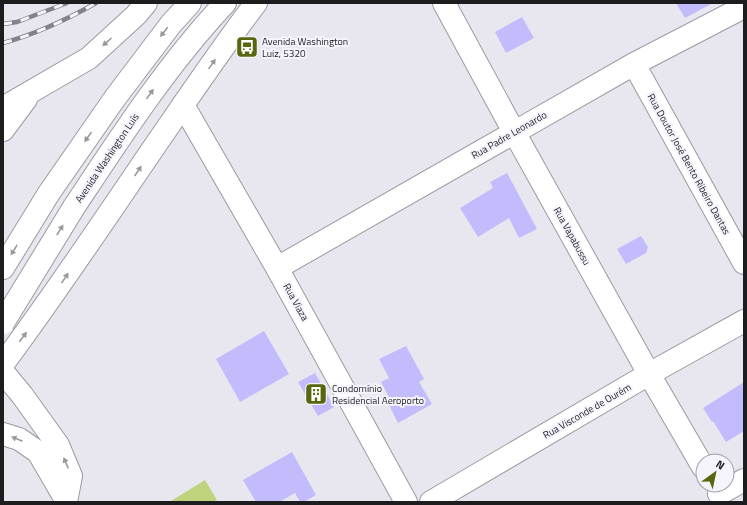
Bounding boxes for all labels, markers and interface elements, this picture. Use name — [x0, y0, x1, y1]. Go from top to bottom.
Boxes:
one-way arrow — [160, 27, 169, 38]
bus stop icon: Avenida Washington Luiz, 5320 — [234, 34, 260, 60]
place label: Avenida Washington Luiz, 5320 — [262, 34, 348, 61]
one-way arrow — [102, 37, 112, 47]
one-way arrow — [208, 59, 216, 69]
one-way arrow — [146, 88, 154, 99]
street label: Rua Doutor José Bento Ribeiro Dantas — [644, 91, 734, 238]
street label: Rua Padre Leonardo — [469, 107, 549, 163]
street label: Avenida Washington Luís — [71, 110, 143, 206]
one-way arrow — [84, 132, 92, 143]
one-way arrow — [134, 166, 142, 176]
street label: Rua Vapabussu — [550, 204, 594, 268]
one-way arrow — [57, 224, 64, 236]
one-way arrow — [10, 245, 18, 255]
one-way arrow — [61, 273, 69, 284]
street label: Rua Viaza — [279, 280, 313, 324]
one-way arrow — [19, 332, 27, 343]
street label: Rua Visconde de Ourém — [540, 379, 634, 443]
building icon: Condomínio Residencial Aeroporto — [303, 381, 329, 407]
place label: Condomínio Residencial Aeroporto — [332, 381, 424, 408]
one-way arrow — [11, 436, 22, 442]
north arrow — [695, 453, 735, 493]
one-way arrow — [62, 456, 68, 468]
text: N — [713, 456, 728, 473]

